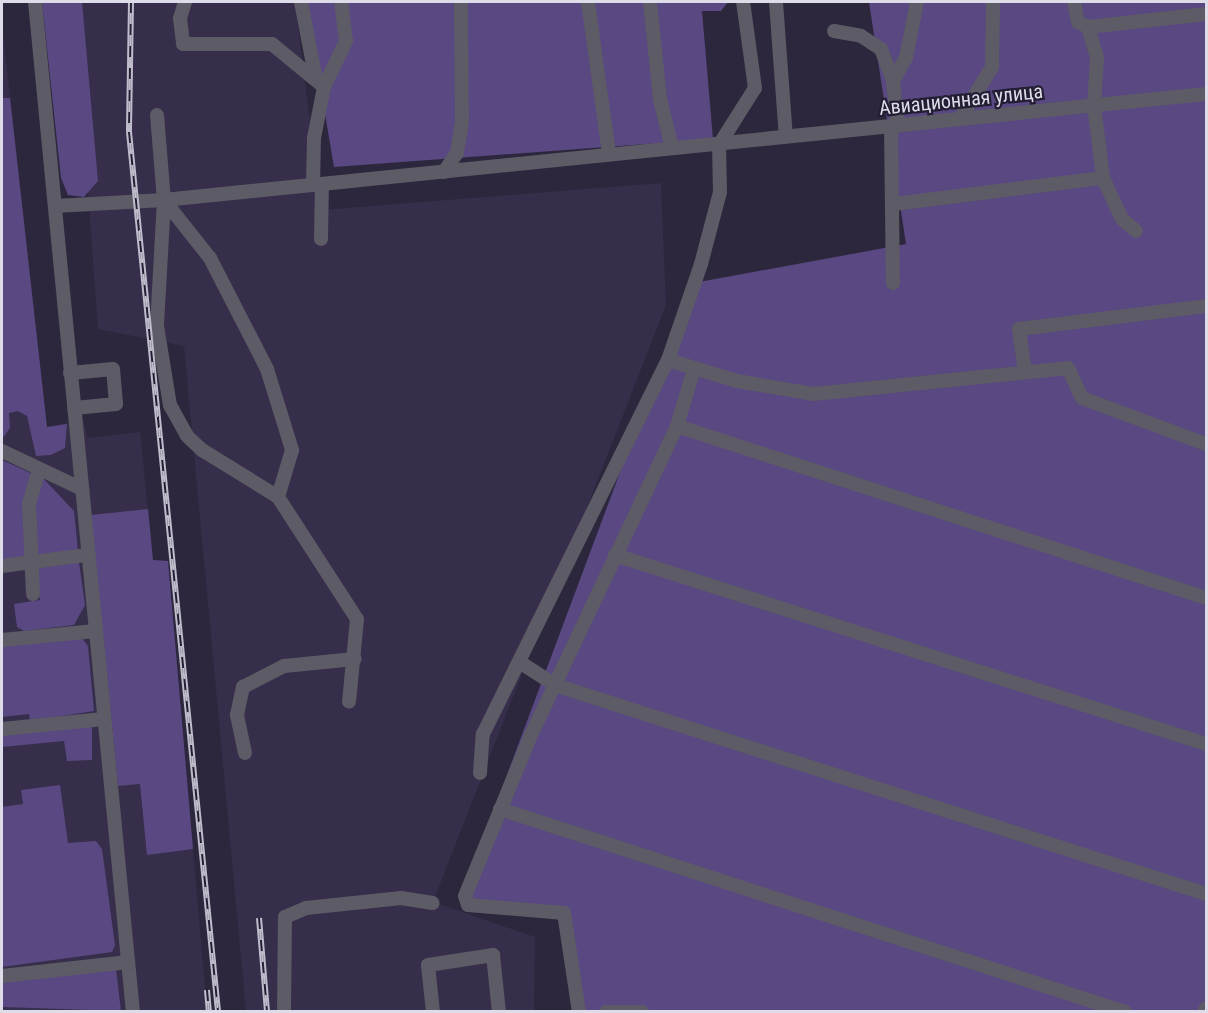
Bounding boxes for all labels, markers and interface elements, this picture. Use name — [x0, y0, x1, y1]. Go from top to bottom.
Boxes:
street label: Авиационная улица — [878, 79, 1044, 121]

